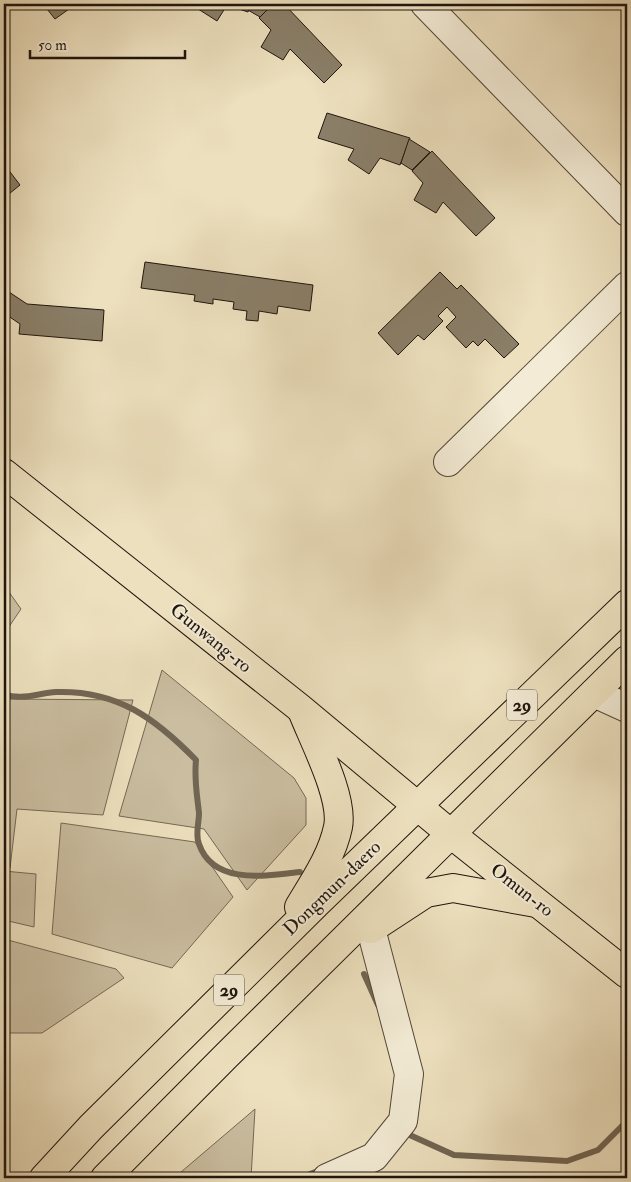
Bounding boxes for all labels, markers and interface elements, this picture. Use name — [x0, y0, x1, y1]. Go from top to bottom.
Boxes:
scale bar — [30, 28, 185, 60]
text: 50 m — [38, 36, 67, 55]
street label: Gunwang-ro — [165, 598, 257, 678]
road number: 29 — [507, 690, 537, 720]
street label: Dongmun-daero — [278, 835, 386, 941]
street label: Omun-ro — [486, 858, 558, 922]
road number: 29 — [214, 974, 244, 1006]

